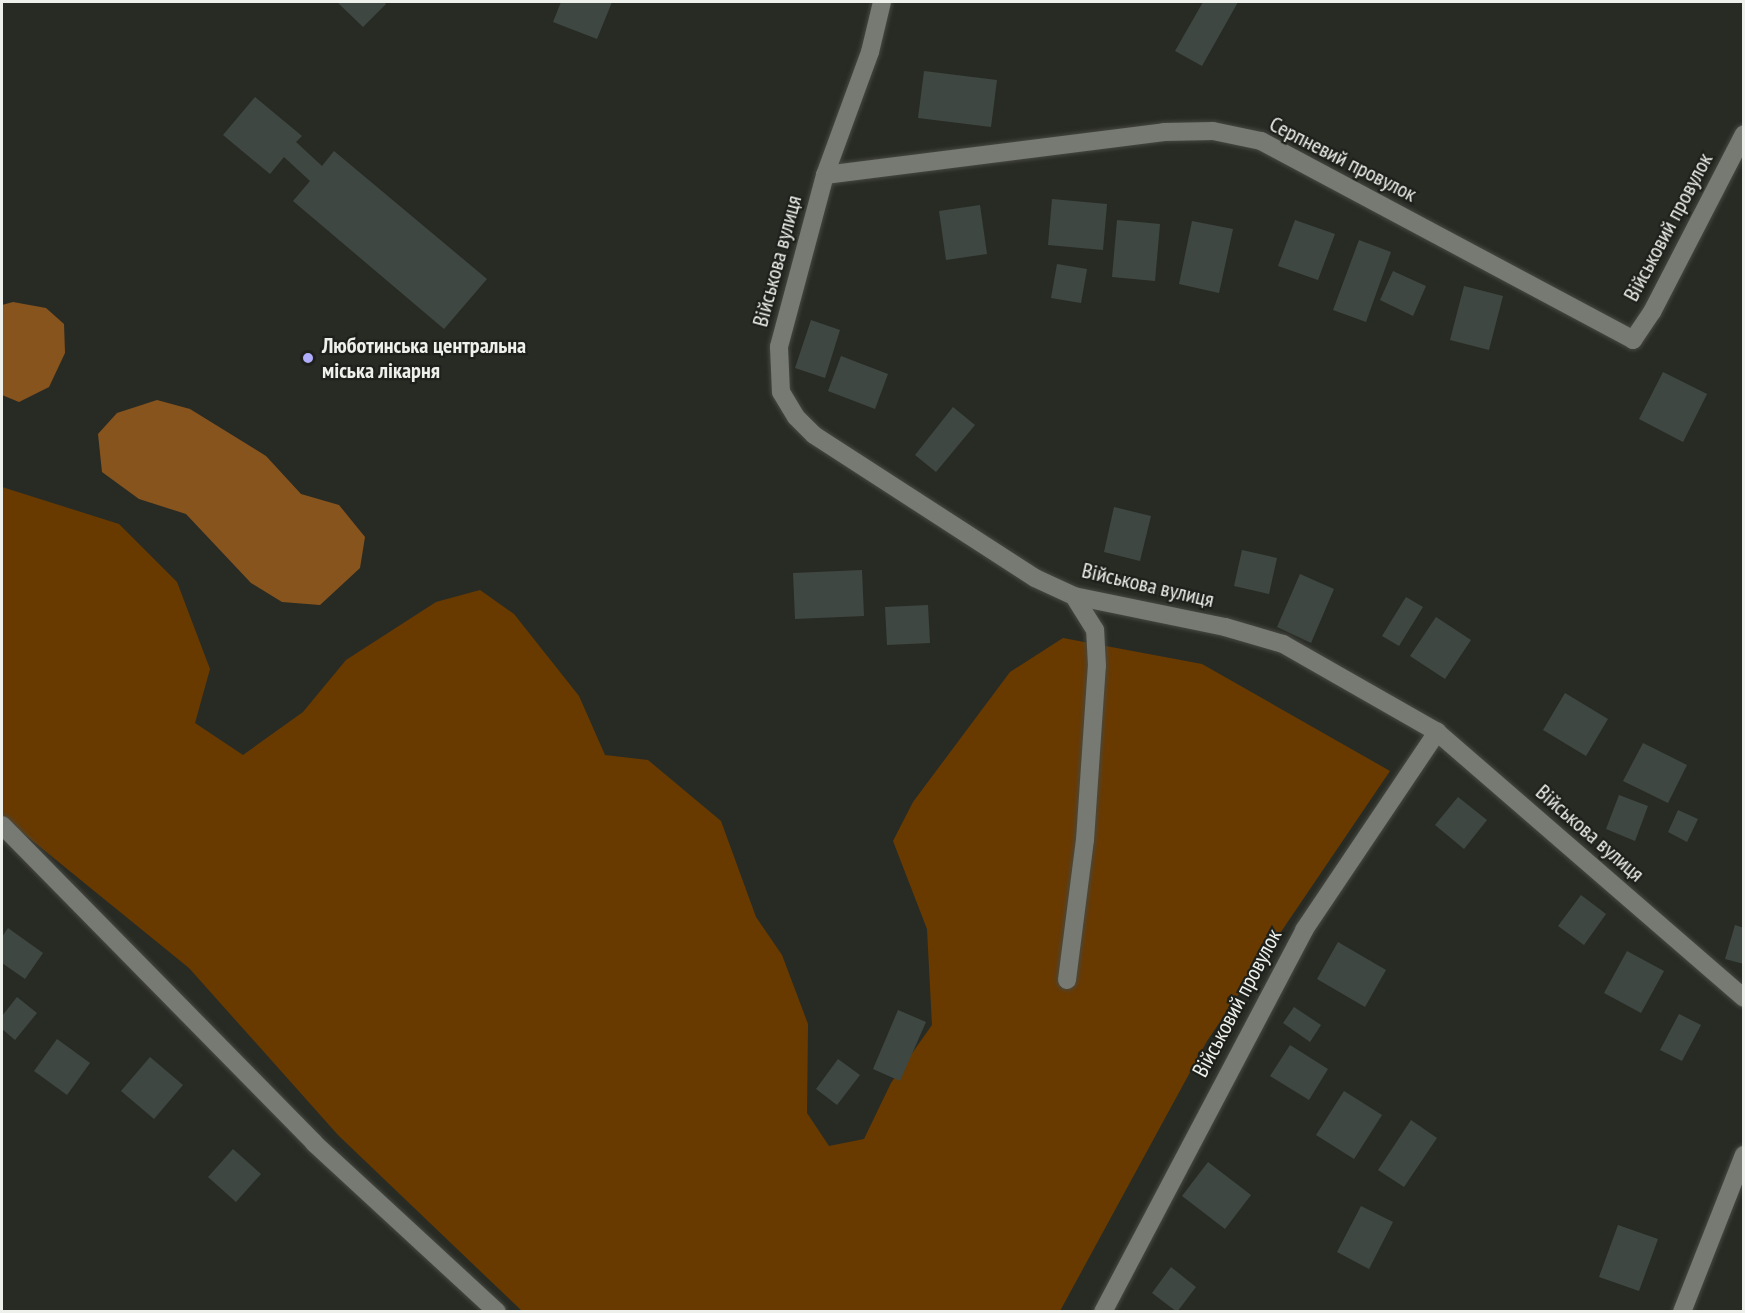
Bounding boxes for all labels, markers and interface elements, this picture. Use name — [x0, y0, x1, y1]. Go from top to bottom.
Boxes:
street label: Серпневий провулок — [1265, 111, 1421, 207]
street label: Військовий провулок — [1618, 148, 1718, 306]
street label: Військова вулиця — [747, 192, 807, 330]
place label: Люботинська центральна міська лікарня — [322, 332, 526, 384]
marker: Люботинська центральна міська лікарня — [299, 349, 317, 367]
street label: Військова вулиця — [1079, 557, 1217, 613]
street label: Військова вулиця — [1530, 779, 1650, 887]
street label: Військовий провулок — [1187, 924, 1287, 1082]

